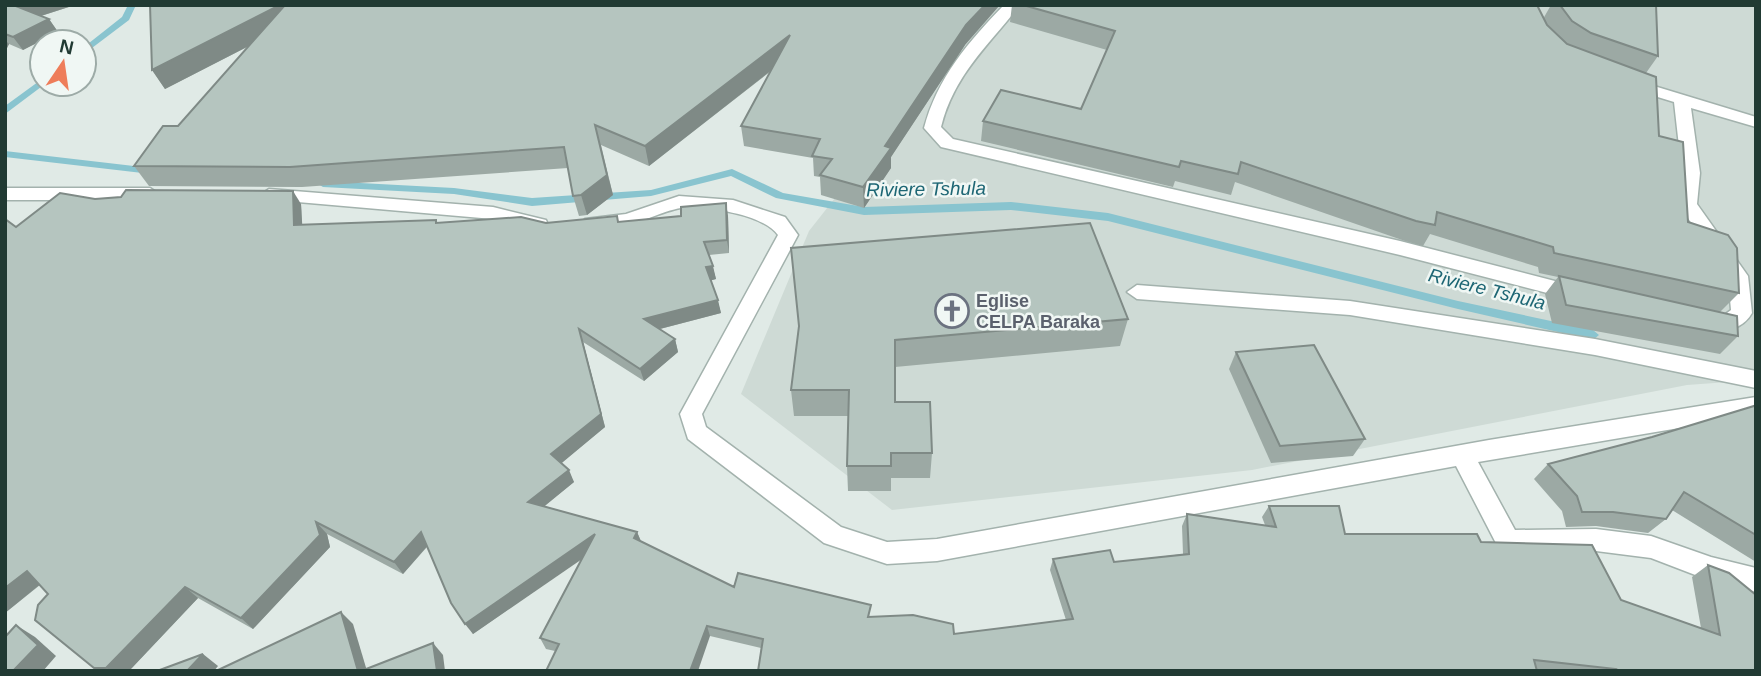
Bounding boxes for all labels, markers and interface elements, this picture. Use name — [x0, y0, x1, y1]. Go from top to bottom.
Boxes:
north arrow — [28, 28, 98, 98]
text: N — [58, 35, 76, 59]
water label: Riviere Tshula — [866, 177, 986, 201]
water label: Riviere Tshula — [1426, 264, 1548, 314]
place label: Eglise CELPA Baraka — [976, 291, 1101, 332]
church icon: Eglise CELPA Baraka — [933, 292, 971, 330]

